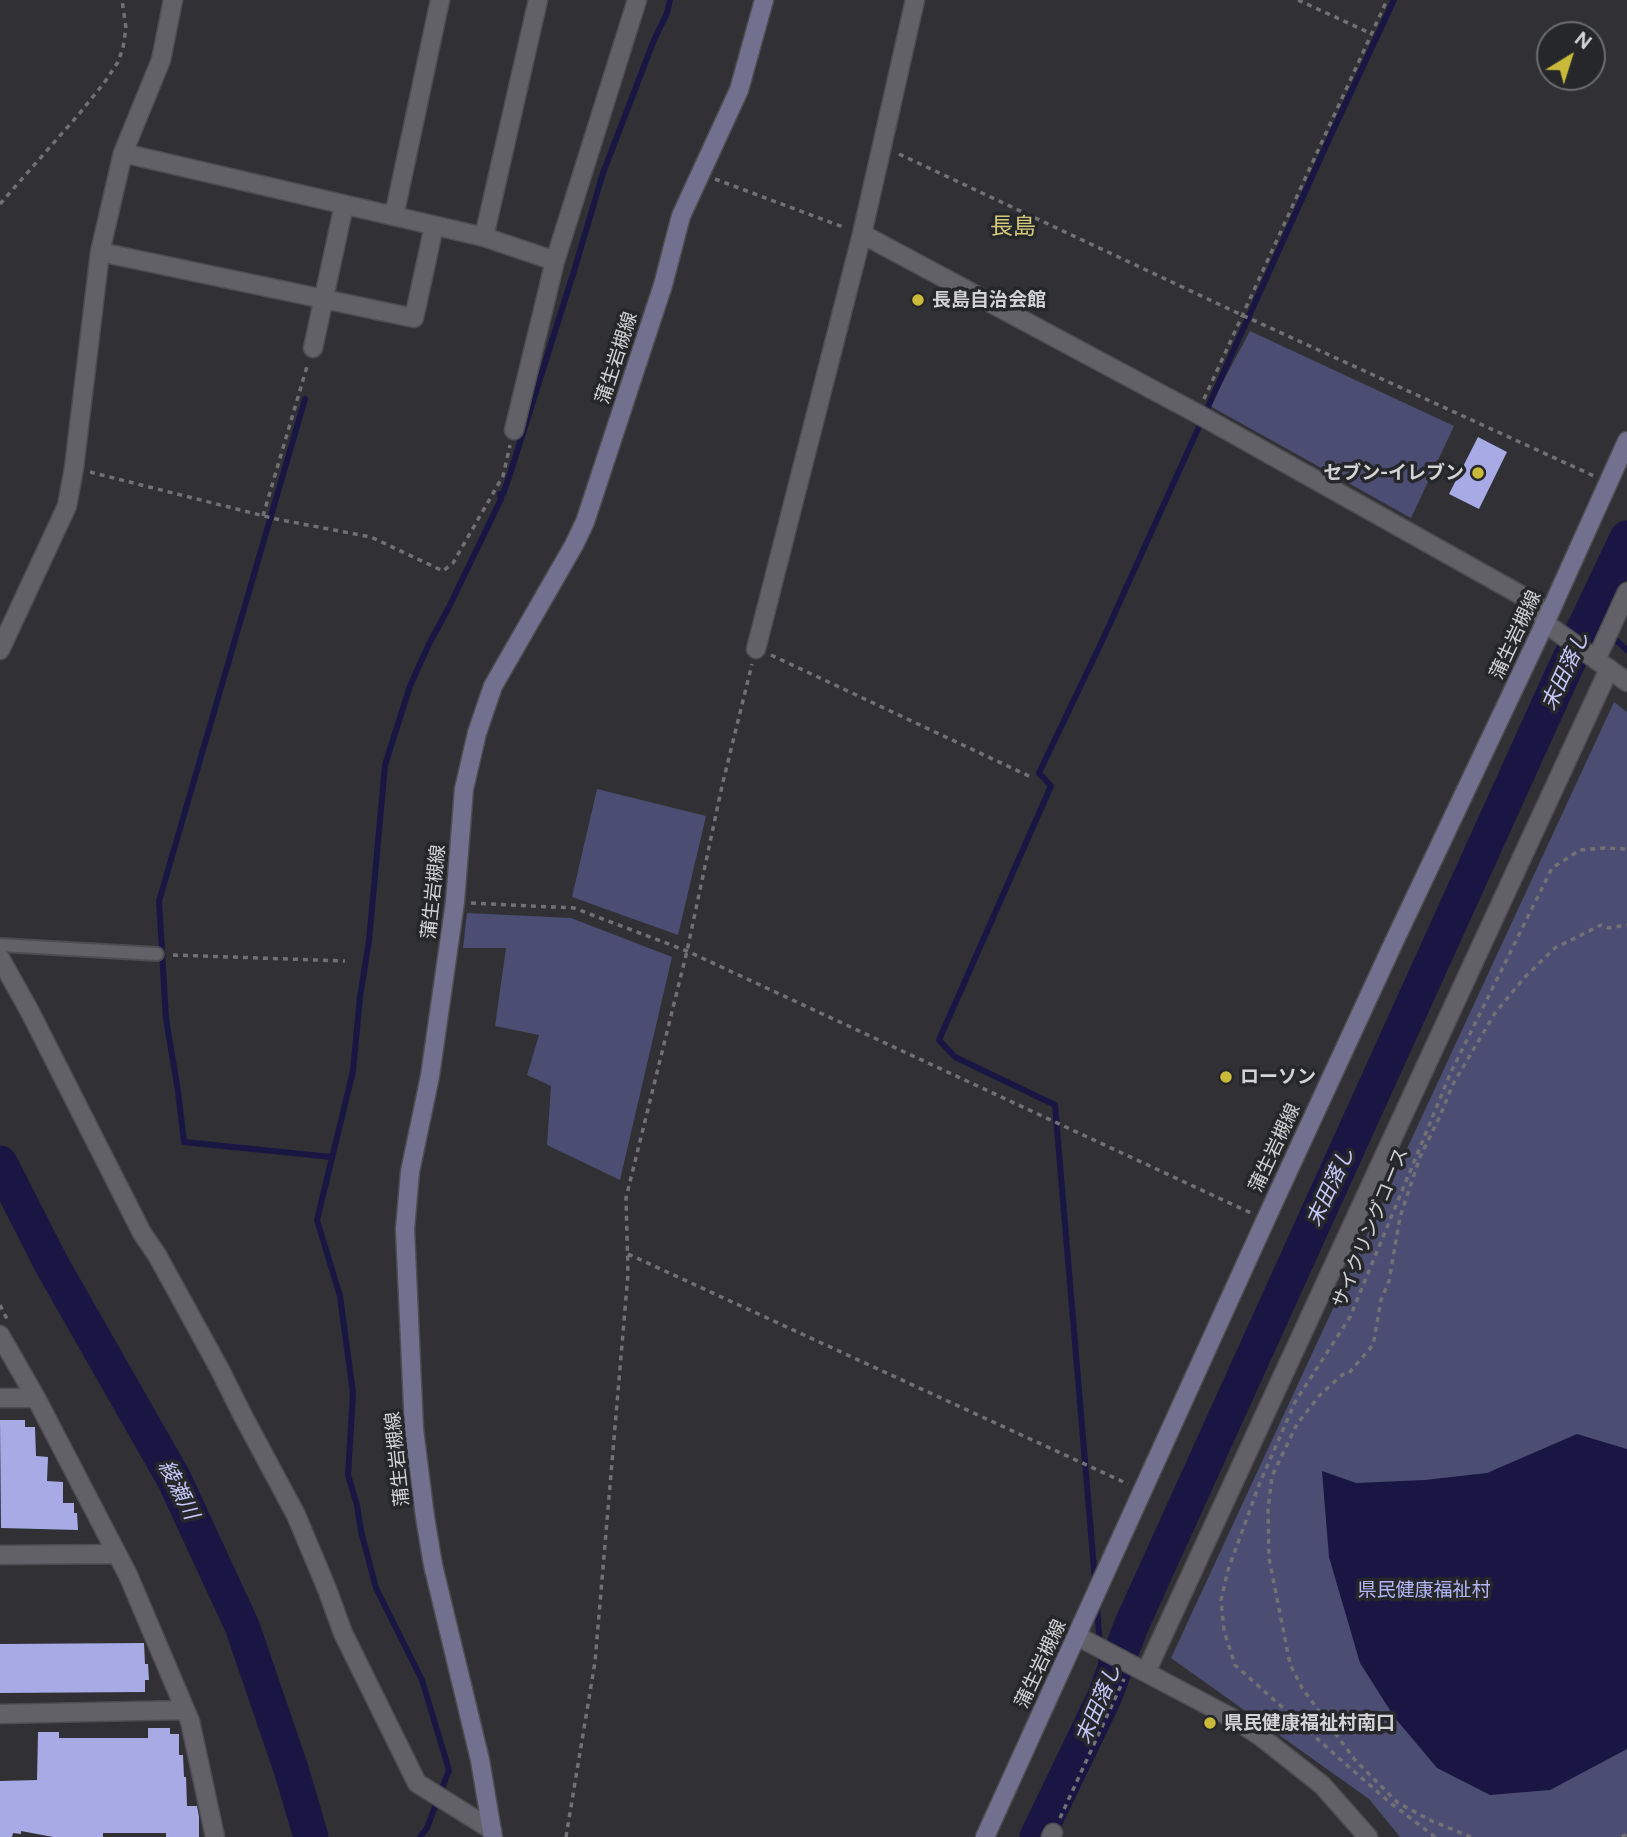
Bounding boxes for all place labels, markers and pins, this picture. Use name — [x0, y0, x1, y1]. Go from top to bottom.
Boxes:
place label: 長島自治会館 — [932, 289, 1046, 311]
marker: 長島自治会館 — [910, 292, 926, 308]
place label: セブン-イレブン — [1323, 462, 1464, 484]
marker: セブン-イレブン — [1470, 465, 1486, 481]
place label: ローソン — [1240, 1066, 1316, 1088]
marker: ローソン — [1218, 1069, 1234, 1085]
place label: 県民健康福祉村南口 — [1224, 1712, 1395, 1734]
marker: 県民健康福祉村南口 — [1202, 1715, 1218, 1731]

